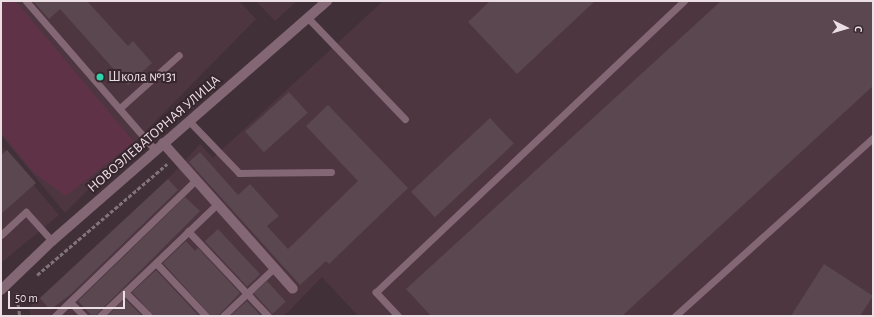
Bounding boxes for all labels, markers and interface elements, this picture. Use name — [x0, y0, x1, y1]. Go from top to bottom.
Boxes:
north arrow — [826, 8, 866, 48]
text: С — [853, 26, 864, 33]
place label: Школа №131 — [108, 69, 177, 85]
street label: НОВОЭЛЕВАТОРНАЯ УЛИЦА — [84, 72, 224, 196]
marker: Школа №131 — [95, 72, 105, 82]
scale bar — [10, 283, 127, 309]
text: 50 m — [15, 292, 38, 304]

